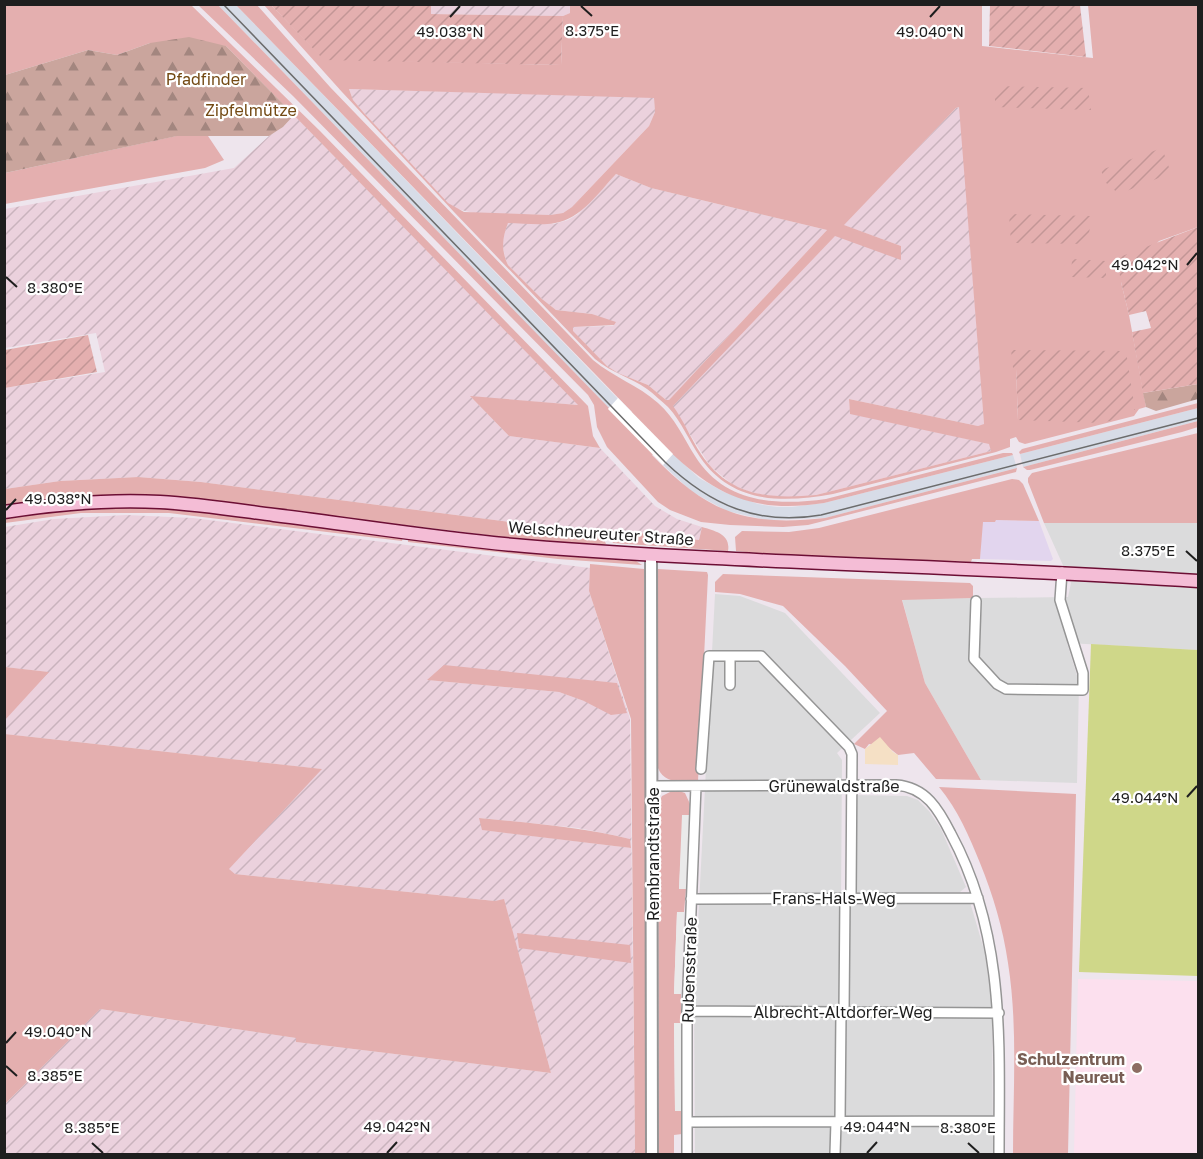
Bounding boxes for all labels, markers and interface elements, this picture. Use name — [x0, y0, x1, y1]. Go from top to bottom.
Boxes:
text: 8.375°E — [565, 21, 619, 39]
text: 49.038°N — [416, 22, 484, 40]
text: 49.040°N — [896, 22, 964, 40]
park label: Pfadfinder — [166, 69, 246, 89]
park label: Zipfelmütze — [205, 100, 297, 120]
text: 49.042°N — [1111, 255, 1179, 273]
text: 8.380°E — [27, 278, 83, 296]
text: 49.038°N — [24, 489, 92, 507]
street label: Welschneureuter Straße — [508, 517, 694, 549]
text: 8.375°E — [1121, 541, 1175, 559]
street label: Grünewaldstraße — [768, 776, 900, 796]
street label: Rembrandtstraße — [643, 787, 663, 921]
text: 49.044°N — [1112, 788, 1178, 806]
street label: Frans-Hals-Weg — [772, 888, 896, 908]
street label: Rubensstraße — [677, 917, 701, 1023]
street label: Albrecht-Altdorfer-Weg — [753, 1002, 933, 1022]
text: 49.040°N — [24, 1022, 92, 1040]
place label: Schulzentrum Neureut — [1017, 1049, 1125, 1087]
marker: Schulzentrum Neureut — [1130, 1061, 1144, 1075]
text: 8.385°E — [27, 1066, 83, 1084]
text: 49.042°N — [363, 1117, 431, 1135]
text: 49.044°N — [844, 1117, 910, 1135]
text: 8.385°E — [64, 1118, 120, 1136]
text: 8.380°E — [940, 1118, 996, 1136]

